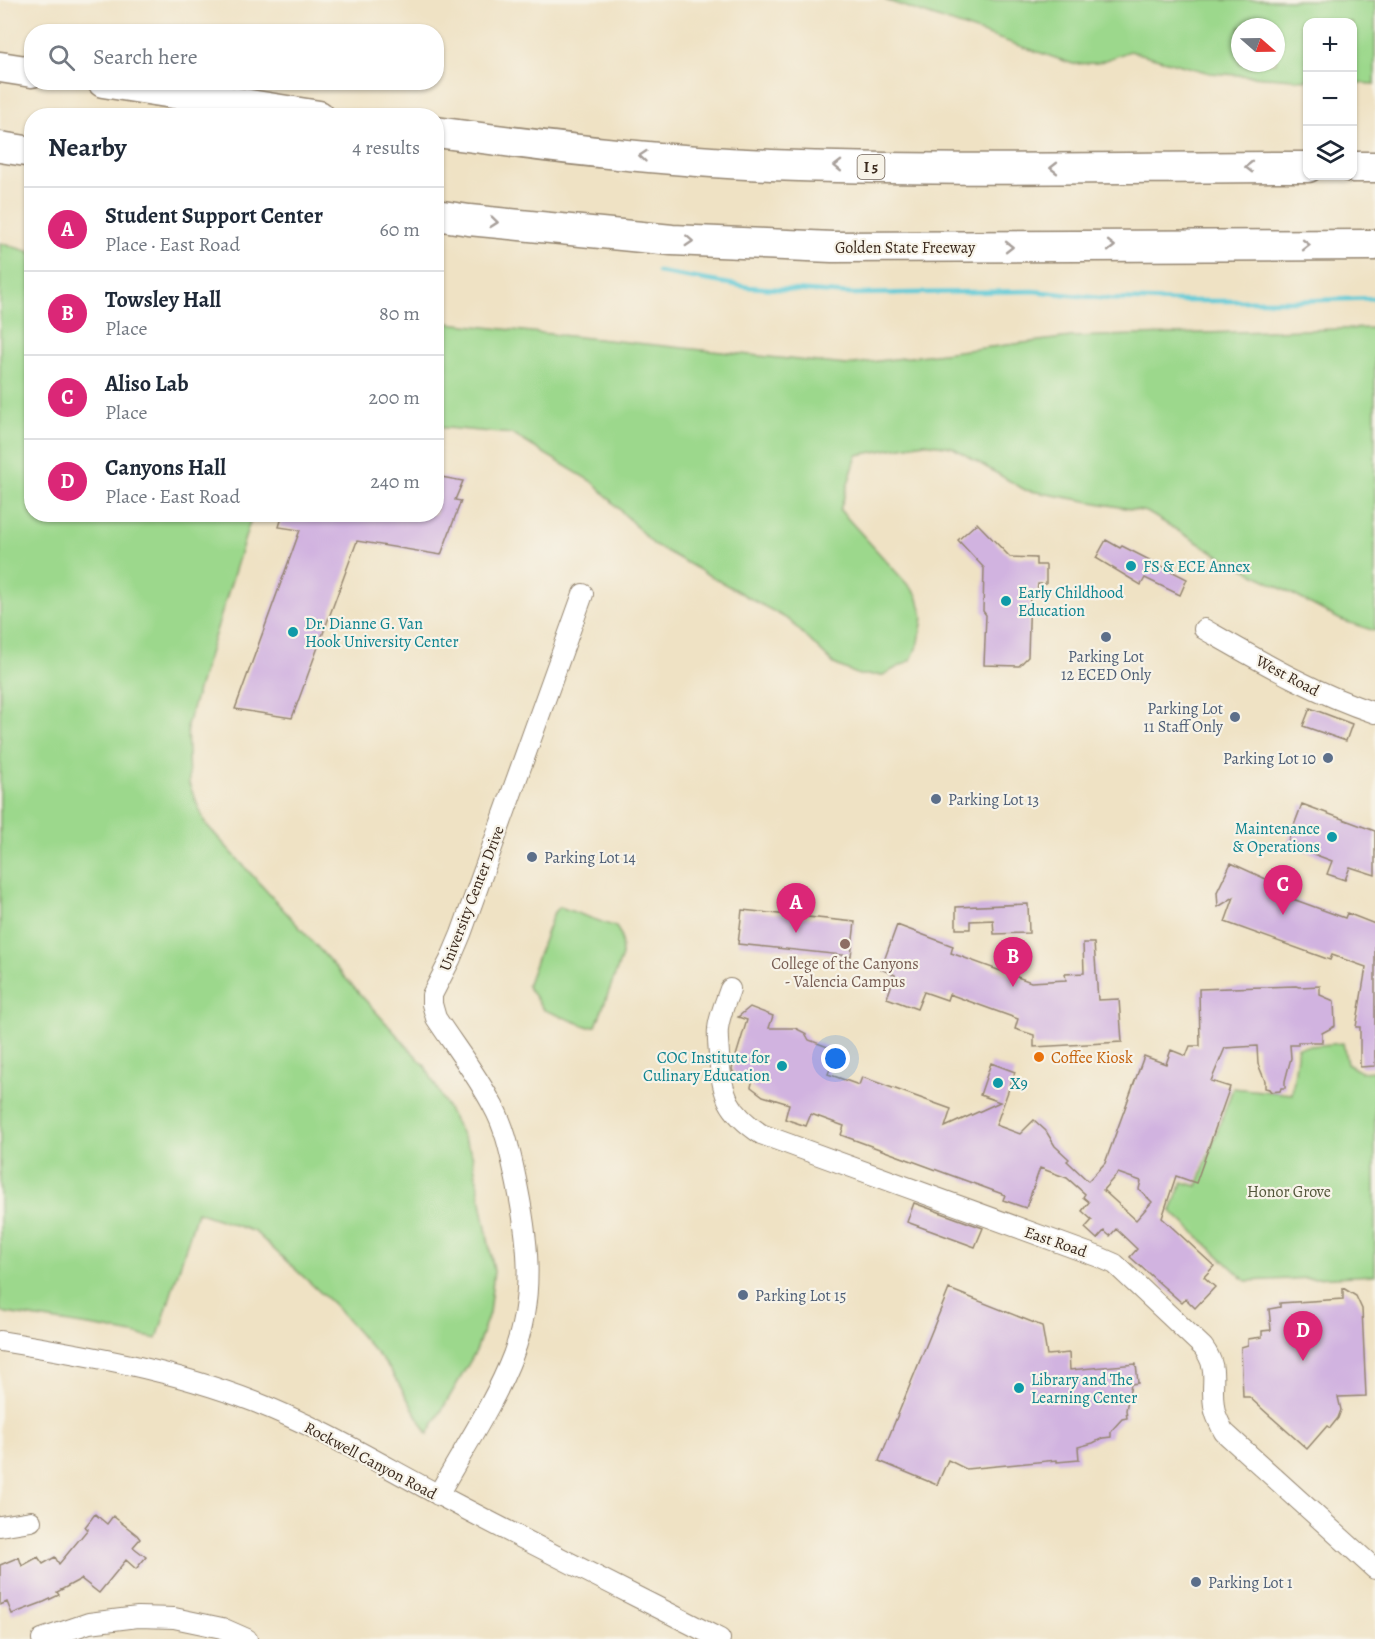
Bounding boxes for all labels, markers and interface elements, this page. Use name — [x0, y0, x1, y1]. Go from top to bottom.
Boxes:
north arrow — [1231, 18, 1285, 72]
map controls — [1303, 18, 1357, 180]
button: + — [1303, 18, 1357, 72]
search box — [24, 24, 444, 90]
icon: search — [45, 41, 78, 74]
text: Search here — [93, 42, 198, 72]
button: − — [1303, 72, 1357, 126]
button: layers — [1303, 126, 1357, 180]
text: Nearby — [48, 130, 127, 165]
text: 4 results — [352, 134, 420, 161]
one-way arrow — [639, 150, 648, 163]
road number: I 5 — [858, 155, 884, 179]
one-way arrow — [834, 160, 843, 173]
one-way arrow — [1245, 161, 1254, 173]
one-way arrow — [1050, 162, 1059, 174]
text: Student Support Center — [105, 201, 323, 231]
one-way arrow — [490, 215, 499, 228]
text: A — [61, 216, 74, 243]
text: 60 m — [380, 216, 420, 243]
text: Place · East Road — [105, 231, 240, 258]
one-way arrow — [684, 235, 693, 247]
street label: Golden State Freeway — [835, 237, 976, 259]
one-way arrow — [1302, 239, 1311, 251]
one-way arrow — [1107, 240, 1116, 252]
one-way arrow — [1005, 241, 1014, 253]
text: Towsley Hall — [105, 285, 221, 315]
text: B — [61, 300, 74, 327]
text: 80 m — [379, 300, 420, 327]
text: Place — [105, 315, 147, 342]
text: Aliso Lab — [105, 369, 189, 399]
text: C — [61, 384, 74, 411]
text: 200 m — [369, 384, 420, 411]
text: Place — [105, 399, 147, 426]
text: Canyons Hall — [105, 453, 226, 483]
text: D — [61, 468, 74, 495]
text: 240 m — [370, 468, 420, 495]
text: Place · East Road — [105, 483, 240, 510]
place label: FS & ECE Annex — [1143, 556, 1250, 578]
marker: FS & ECE Annex — [1124, 559, 1138, 573]
place label: Early Childhood Education — [1018, 582, 1124, 622]
marker: Early Childhood Education — [999, 594, 1013, 608]
place label: Dr. Dianne G. Van Hook University Center — [305, 613, 459, 653]
marker: Dr. Dianne G. Van Hook University Center — [286, 625, 300, 639]
marker: Parking Lot 12 ECED Only — [1099, 630, 1113, 644]
place label: Parking Lot 12 ECED Only — [1061, 646, 1152, 686]
street label: West Road — [1251, 649, 1324, 702]
place label: Parking Lot 11 Staff Only — [1144, 698, 1224, 738]
marker: Parking Lot 11 Staff Only — [1228, 710, 1242, 724]
place label: Parking Lot 10 — [1223, 748, 1316, 770]
marker: Parking Lot 10 — [1321, 751, 1335, 765]
place label: Parking Lot 13 — [948, 789, 1039, 811]
marker: Parking Lot 13 — [929, 792, 943, 806]
place label: Maintenance & Operations — [1233, 818, 1320, 858]
street label: University Center Drive — [434, 823, 510, 974]
marker: Maintenance & Operations — [1325, 830, 1339, 844]
place label: Parking Lot 14 — [544, 847, 636, 869]
marker: Parking Lot 14 — [525, 850, 539, 864]
pin: C — [1264, 866, 1302, 915]
pin: A — [776, 884, 816, 933]
marker: College of the Canyons - Valencia Campus — [838, 937, 852, 951]
pin: B — [994, 938, 1032, 987]
place label: College of the Canyons - Valencia Campus — [771, 953, 919, 993]
your location — [821, 1044, 850, 1073]
place label: COC Institute for Culinary Education — [643, 1047, 770, 1087]
place label: Coffee Kiosk — [1051, 1047, 1133, 1069]
marker: Coffee Kiosk — [1032, 1050, 1046, 1064]
marker: COC Institute for Culinary Education — [775, 1059, 789, 1073]
place label: X9 — [1010, 1073, 1028, 1095]
marker: X9 — [991, 1076, 1005, 1090]
park label: Honor Grove — [1247, 1181, 1331, 1203]
street label: East Road — [1021, 1221, 1090, 1263]
place label: Parking Lot 15 — [755, 1285, 846, 1307]
marker: Parking Lot 15 — [736, 1288, 750, 1302]
pin: D — [1284, 1312, 1322, 1361]
place label: Library and The Learning Center — [1031, 1369, 1137, 1409]
marker: Library and The Learning Center — [1012, 1381, 1026, 1395]
street label: Rockwell Canyon Road — [300, 1417, 441, 1505]
place label: Parking Lot 1 — [1208, 1572, 1293, 1594]
marker: Parking Lot 1 — [1189, 1575, 1203, 1589]

